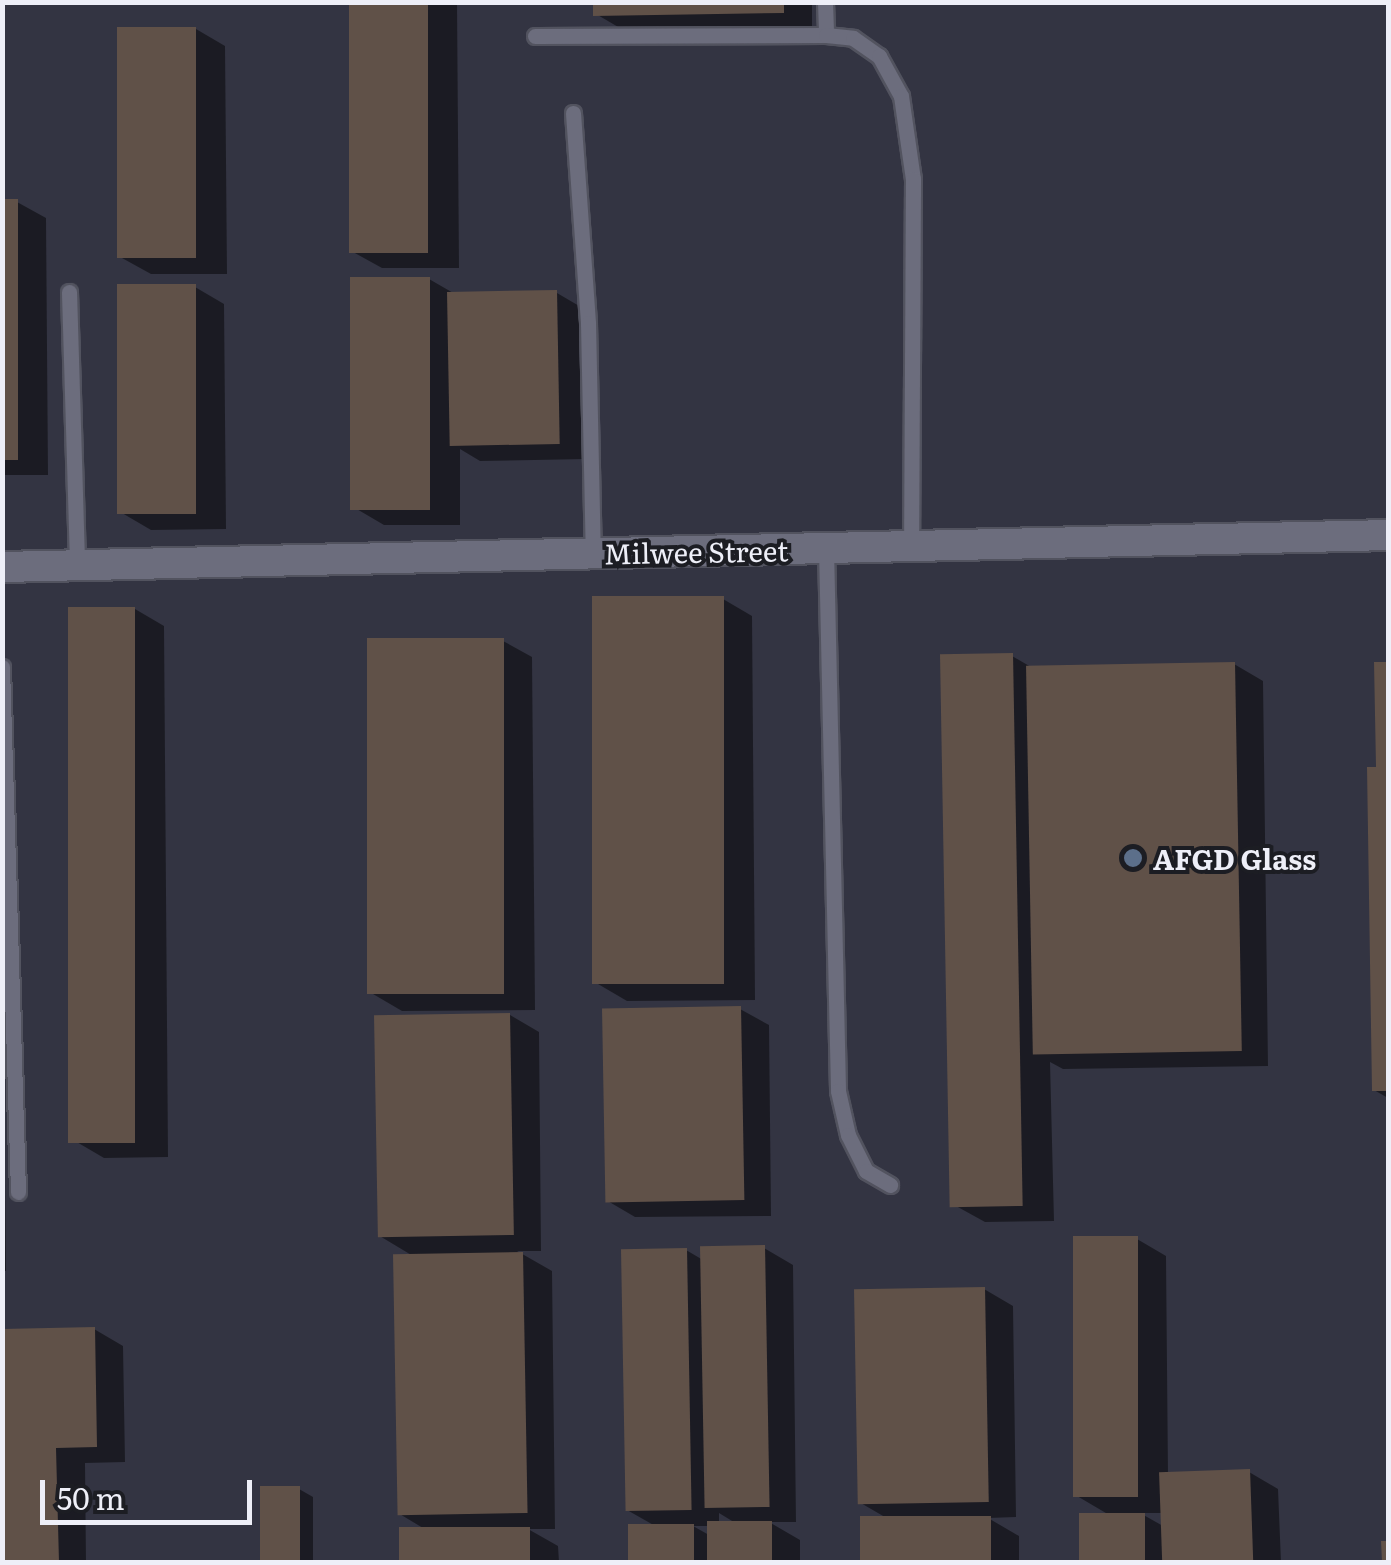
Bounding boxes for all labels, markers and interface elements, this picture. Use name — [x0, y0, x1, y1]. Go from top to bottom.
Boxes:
street label: Milwee Street — [603, 533, 789, 569]
place label: AFGD Glass — [1153, 841, 1316, 875]
marker: AFGD Glass — [1122, 847, 1144, 869]
scale bar — [45, 1460, 258, 1522]
text: 50 m — [57, 1475, 125, 1519]

